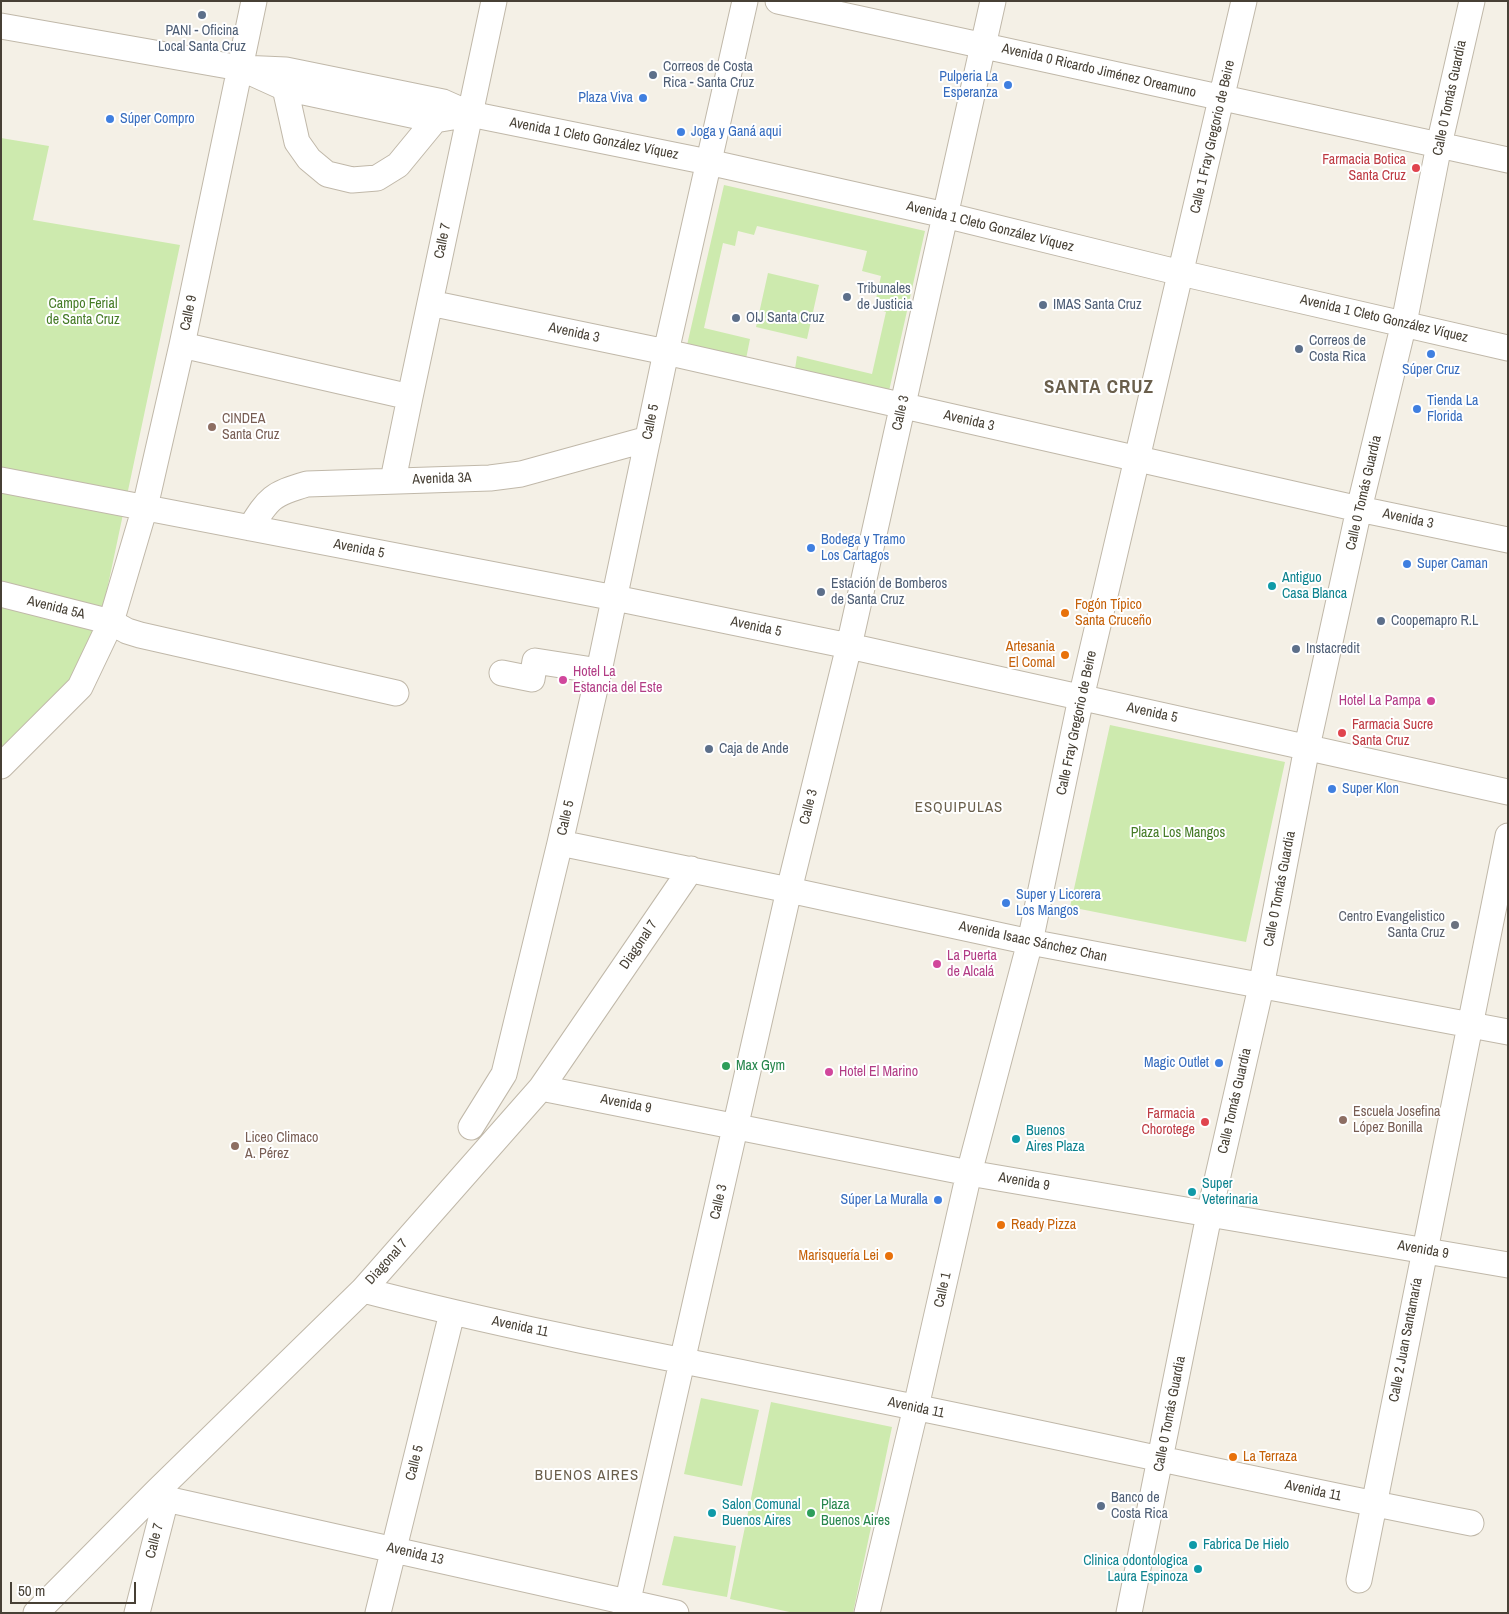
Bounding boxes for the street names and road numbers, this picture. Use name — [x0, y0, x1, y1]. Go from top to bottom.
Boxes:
street label: Calle 0 Tomás Guardia — [1430, 39, 1470, 157]
street label: Avenida 0 Ricardo Jiménez Oreamuno — [1000, 40, 1198, 102]
street label: Calle 1 Fray Gregorio de Beire — [1187, 59, 1239, 215]
street label: Avenida 1 Cleto González Víquez — [508, 114, 680, 164]
street label: Avenida 1 Cleto González Víquez — [905, 198, 1075, 256]
street label: Calle 7 — [431, 222, 455, 260]
street label: Avenida 1 Cleto González Víquez — [1298, 291, 1470, 347]
street label: Calle 9 — [177, 294, 201, 332]
street label: Avenida 3 — [547, 319, 601, 347]
street label: Calle 3 — [889, 394, 913, 432]
street label: Calle 5 — [639, 403, 663, 441]
street label: Avenida 3 — [942, 407, 996, 435]
street label: Calle 0 Tomás Guardia — [1343, 434, 1385, 552]
street label: Avenida 3A — [412, 470, 472, 488]
street label: Avenida 3 — [1381, 505, 1435, 533]
street label: Avenida 5 — [332, 536, 386, 562]
street label: Avenida 5A — [25, 593, 87, 623]
street label: Avenida 5 — [729, 613, 783, 641]
street label: Calle Fray Gregorio de Beire — [1053, 649, 1101, 797]
street label: Avenida 5 — [1125, 699, 1179, 727]
street label: Calle 3 — [797, 788, 821, 826]
street label: Calle 5 — [554, 799, 578, 837]
street label: Calle 0 Tomás Guardia — [1261, 830, 1299, 948]
street label: Diagonal 7 — [617, 917, 661, 973]
street label: Avenida Isaac Sánchez Chan — [957, 918, 1109, 966]
street label: Calle Tomás Guardia — [1215, 1047, 1255, 1155]
street label: Avenida 9 — [599, 1091, 653, 1117]
street label: Avenida 9 — [997, 1169, 1051, 1195]
street label: Calle 3 — [707, 1183, 731, 1221]
street label: Diagonal 7 — [362, 1236, 412, 1288]
street label: Avenida 9 — [1396, 1237, 1450, 1263]
street label: Calle 1 — [931, 1271, 955, 1309]
street label: Calle 2 Juan Santamaría — [1386, 1276, 1426, 1404]
street label: Avenida 11 — [490, 1313, 550, 1341]
street label: Calle 0 Tomás Guardia — [1151, 1355, 1189, 1473]
street label: Avenida 11 — [886, 1394, 946, 1422]
street label: Calle 5 — [403, 1444, 427, 1482]
street label: Avenida 11 — [1283, 1477, 1343, 1505]
street label: Calle 7 — [143, 1522, 167, 1560]
street label: Avenida 13 — [385, 1539, 445, 1569]

